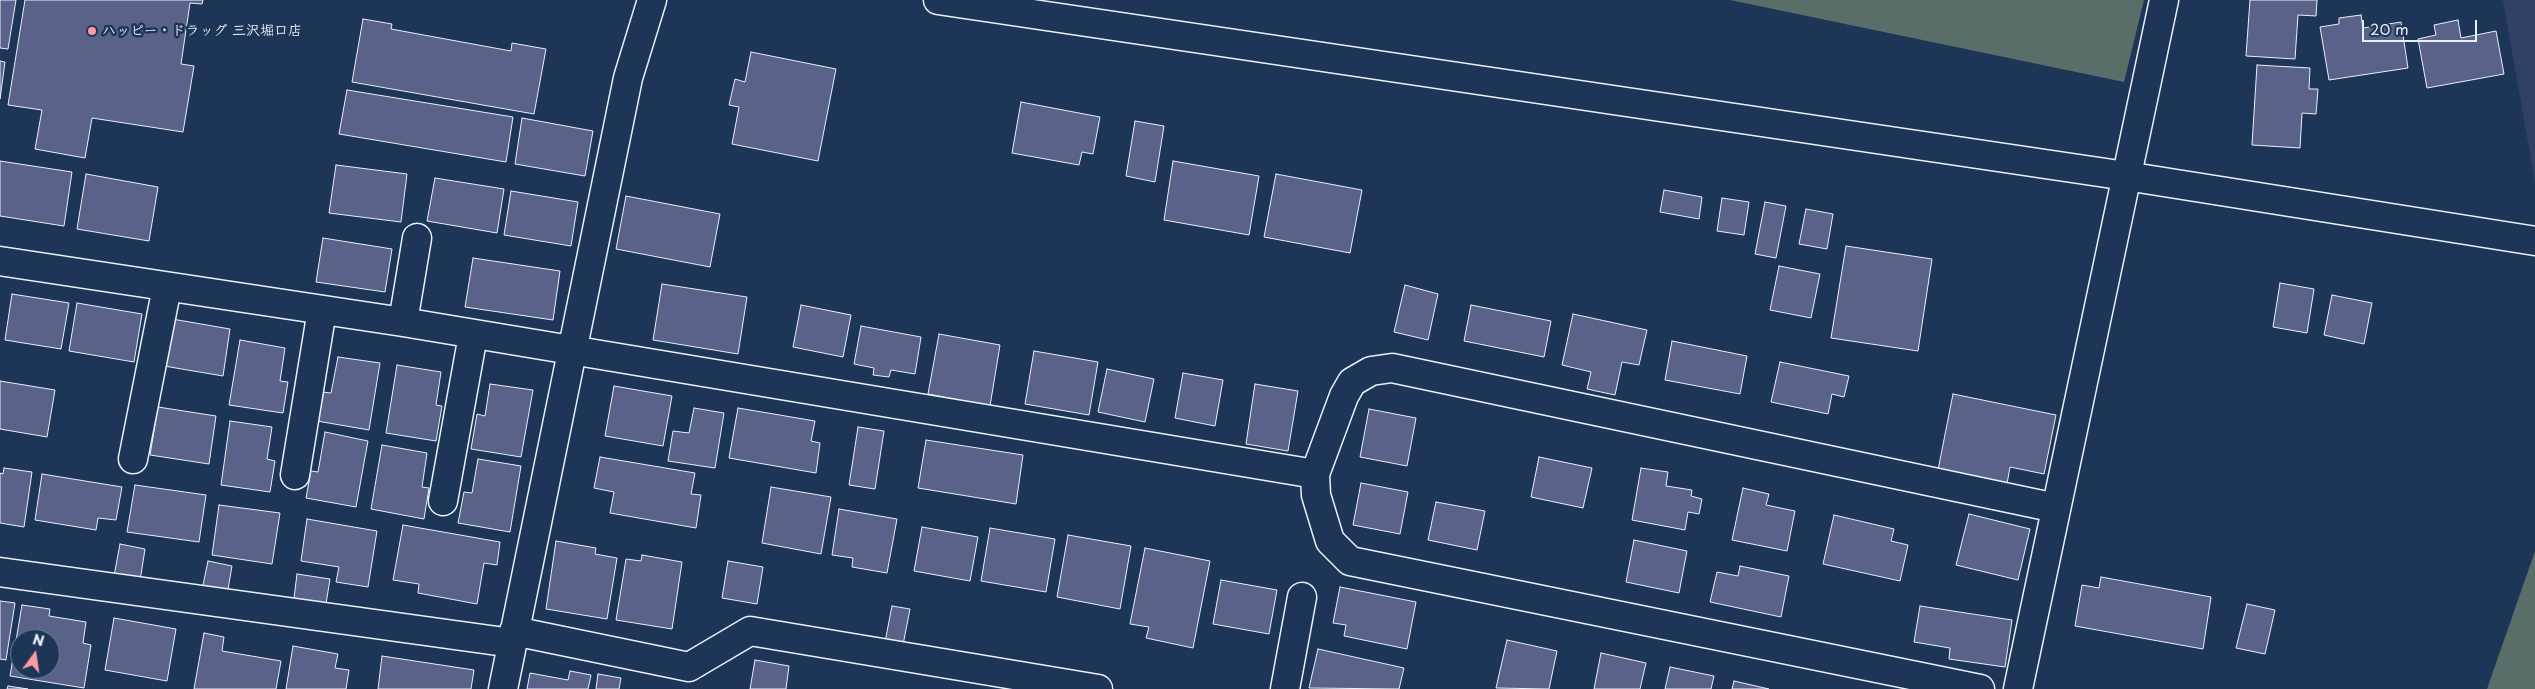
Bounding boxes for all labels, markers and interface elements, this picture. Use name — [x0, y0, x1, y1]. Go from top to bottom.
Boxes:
scale bar — [2365, 10, 2480, 42]
text: 20 m — [2370, 17, 2409, 40]
place label: ハッピー・ドラッグ 三沢堀口店 — [102, 23, 302, 39]
marker: ハッピー・ドラッグ 三沢堀口店 — [86, 25, 98, 37]
text: N — [31, 628, 46, 651]
north arrow — [10, 629, 60, 679]

